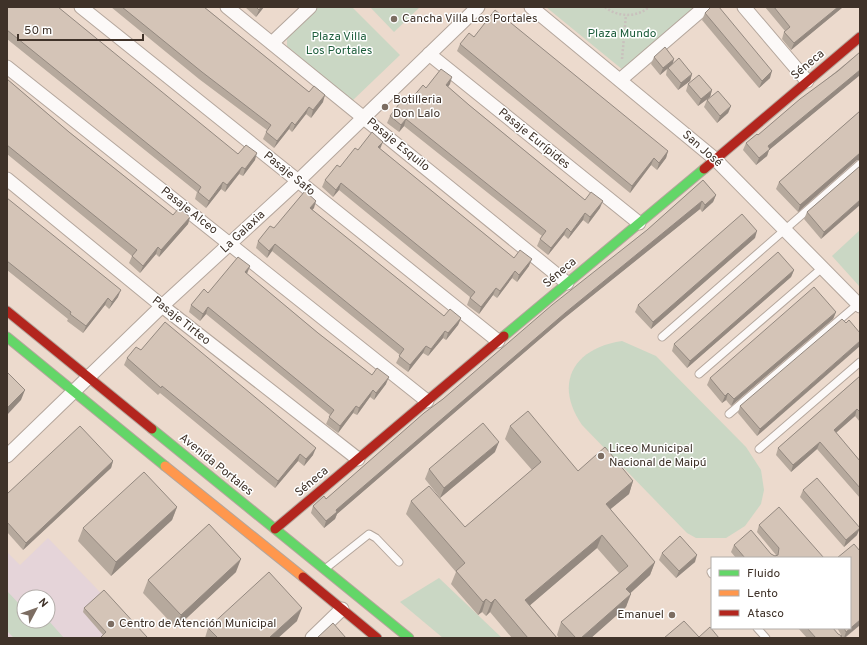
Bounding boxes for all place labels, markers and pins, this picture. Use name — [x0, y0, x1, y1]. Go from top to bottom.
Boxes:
place label: Cancha Villa Los Portales — [402, 11, 538, 27]
marker: Cancha Villa Los Portales — [389, 14, 399, 24]
place label: Botilleria Don Lalo — [393, 92, 442, 122]
marker: Botilleria Don Lalo — [380, 102, 390, 112]
place label: Liceo Municipal Nacional de Maipú — [609, 441, 707, 471]
marker: Liceo Municipal Nacional de Maipú — [596, 451, 606, 461]
place label: Emanuel — [617, 607, 664, 623]
marker: Emanuel — [667, 610, 677, 620]
place label: Centro de Atención Municipal — [119, 616, 276, 632]
marker: Centro de Atención Municipal — [106, 619, 116, 629]

